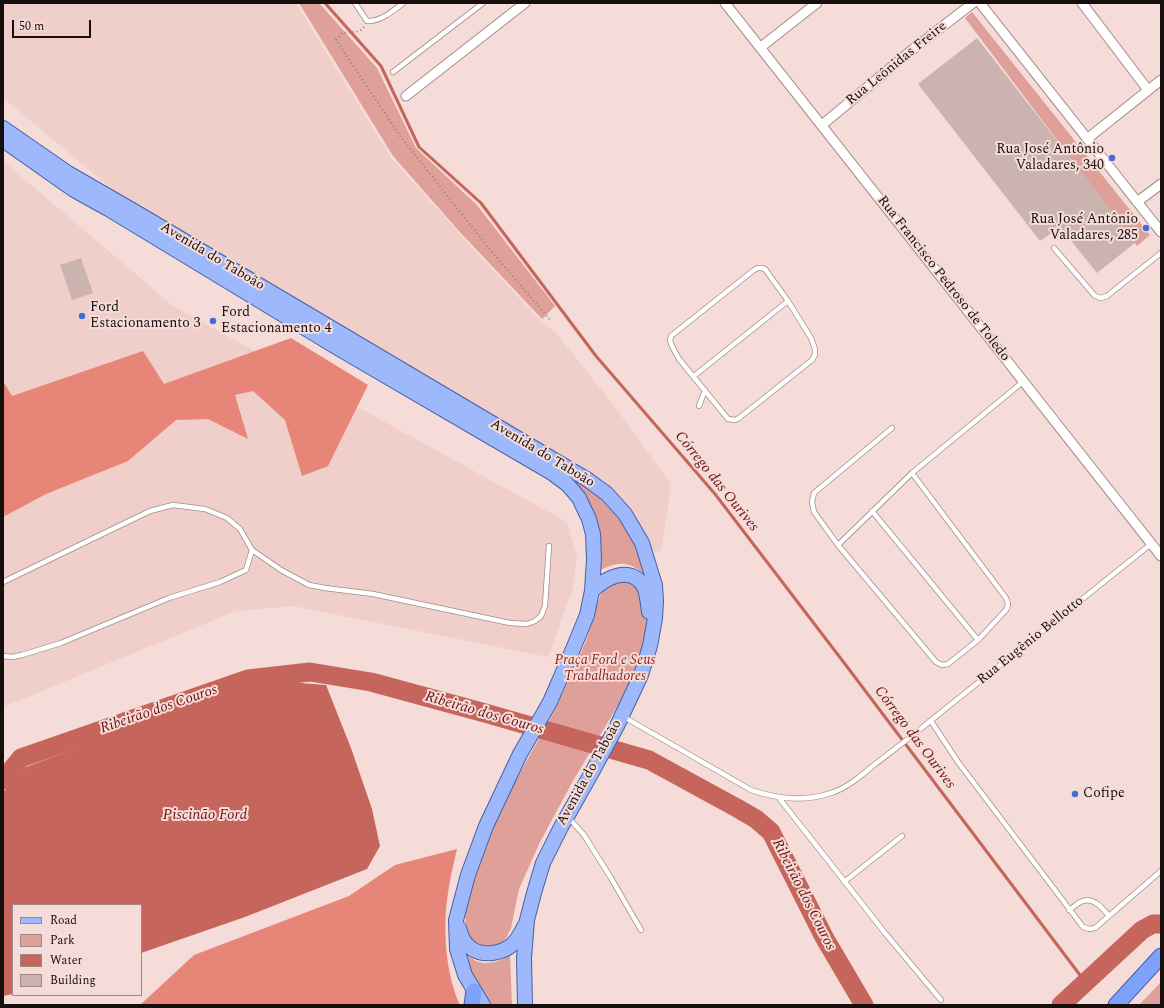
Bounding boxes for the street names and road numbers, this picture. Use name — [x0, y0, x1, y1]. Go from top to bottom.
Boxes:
street label: Rua Leônidas Freire — [843, 18, 951, 110]
street label: Rua Francisco Pedroso de Toledo — [873, 193, 1013, 365]
street label: Avenida do Taboão — [157, 219, 267, 295]
street label: Avenida do Taboão — [487, 416, 597, 492]
street label: Rua Eugênio Bellotto — [975, 593, 1087, 689]
street label: Avenida do Taboão — [554, 717, 626, 829]

